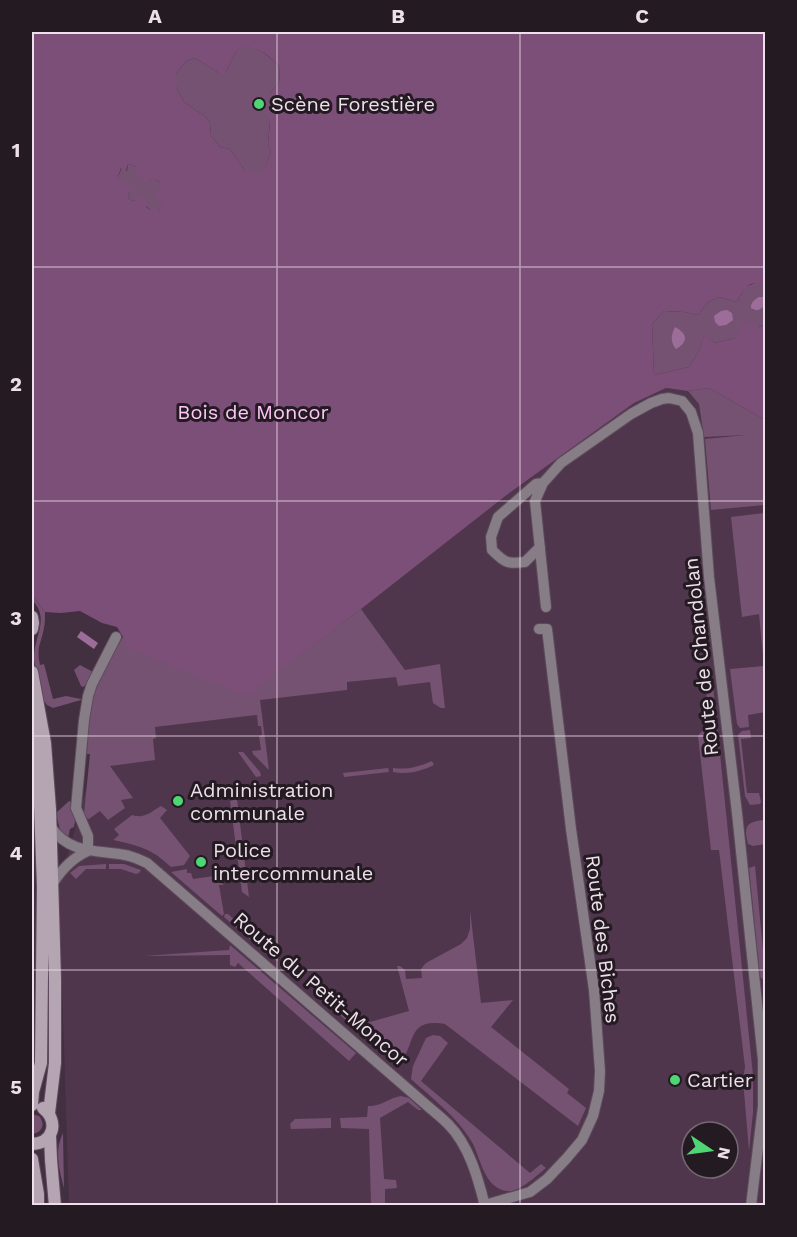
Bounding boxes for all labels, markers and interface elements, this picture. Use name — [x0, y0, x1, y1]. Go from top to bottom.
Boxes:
text: A — [148, 4, 162, 28]
text: B — [391, 4, 405, 28]
text: C — [635, 4, 649, 28]
place label: Scène Forestière — [271, 92, 435, 116]
marker: Scène Forestière — [252, 97, 266, 111]
text: 1 — [12, 138, 20, 162]
text: 2 — [10, 372, 22, 396]
park label: Bois de Moncor — [177, 400, 329, 424]
street label: Route de Chandolan — [679, 557, 723, 757]
text: 3 — [10, 606, 22, 630]
place label: Administration communale — [190, 778, 333, 825]
marker: Administration communale — [171, 794, 185, 808]
place label: Police intercommunale — [213, 838, 373, 885]
text: 4 — [10, 841, 23, 865]
street label: Route des Biches — [581, 853, 625, 1025]
marker: Police intercommunale — [194, 855, 208, 869]
street label: Route du Petit-Moncor — [229, 907, 413, 1071]
place label: Cartier — [687, 1068, 753, 1092]
marker: Cartier — [668, 1073, 682, 1087]
text: 5 — [10, 1075, 22, 1099]
north arrow — [680, 1120, 740, 1180]
text: N — [714, 1145, 735, 1161]

